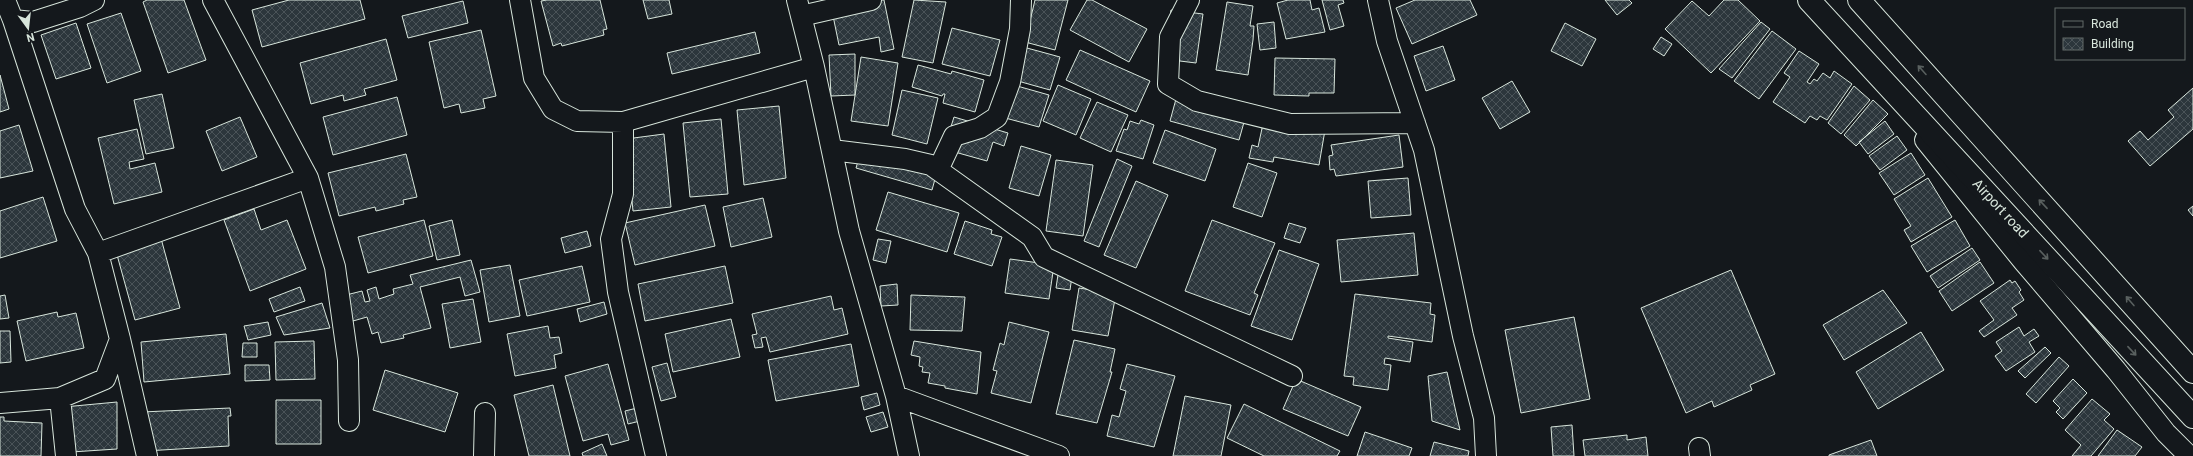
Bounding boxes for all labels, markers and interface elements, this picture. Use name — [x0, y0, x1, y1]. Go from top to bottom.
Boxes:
north arrow — [8, 8, 48, 48]
legend — [2055, 8, 2185, 60]
text: Road — [2091, 17, 2119, 31]
text: N — [25, 30, 36, 45]
text: Building — [2091, 37, 2134, 51]
one-way arrow — [1917, 65, 1927, 75]
street label: Airport road — [1970, 175, 2032, 241]
one-way arrow — [2038, 199, 2048, 209]
one-way arrow — [2039, 250, 2049, 260]
one-way arrow — [2126, 296, 2135, 306]
one-way arrow — [2127, 346, 2137, 356]

